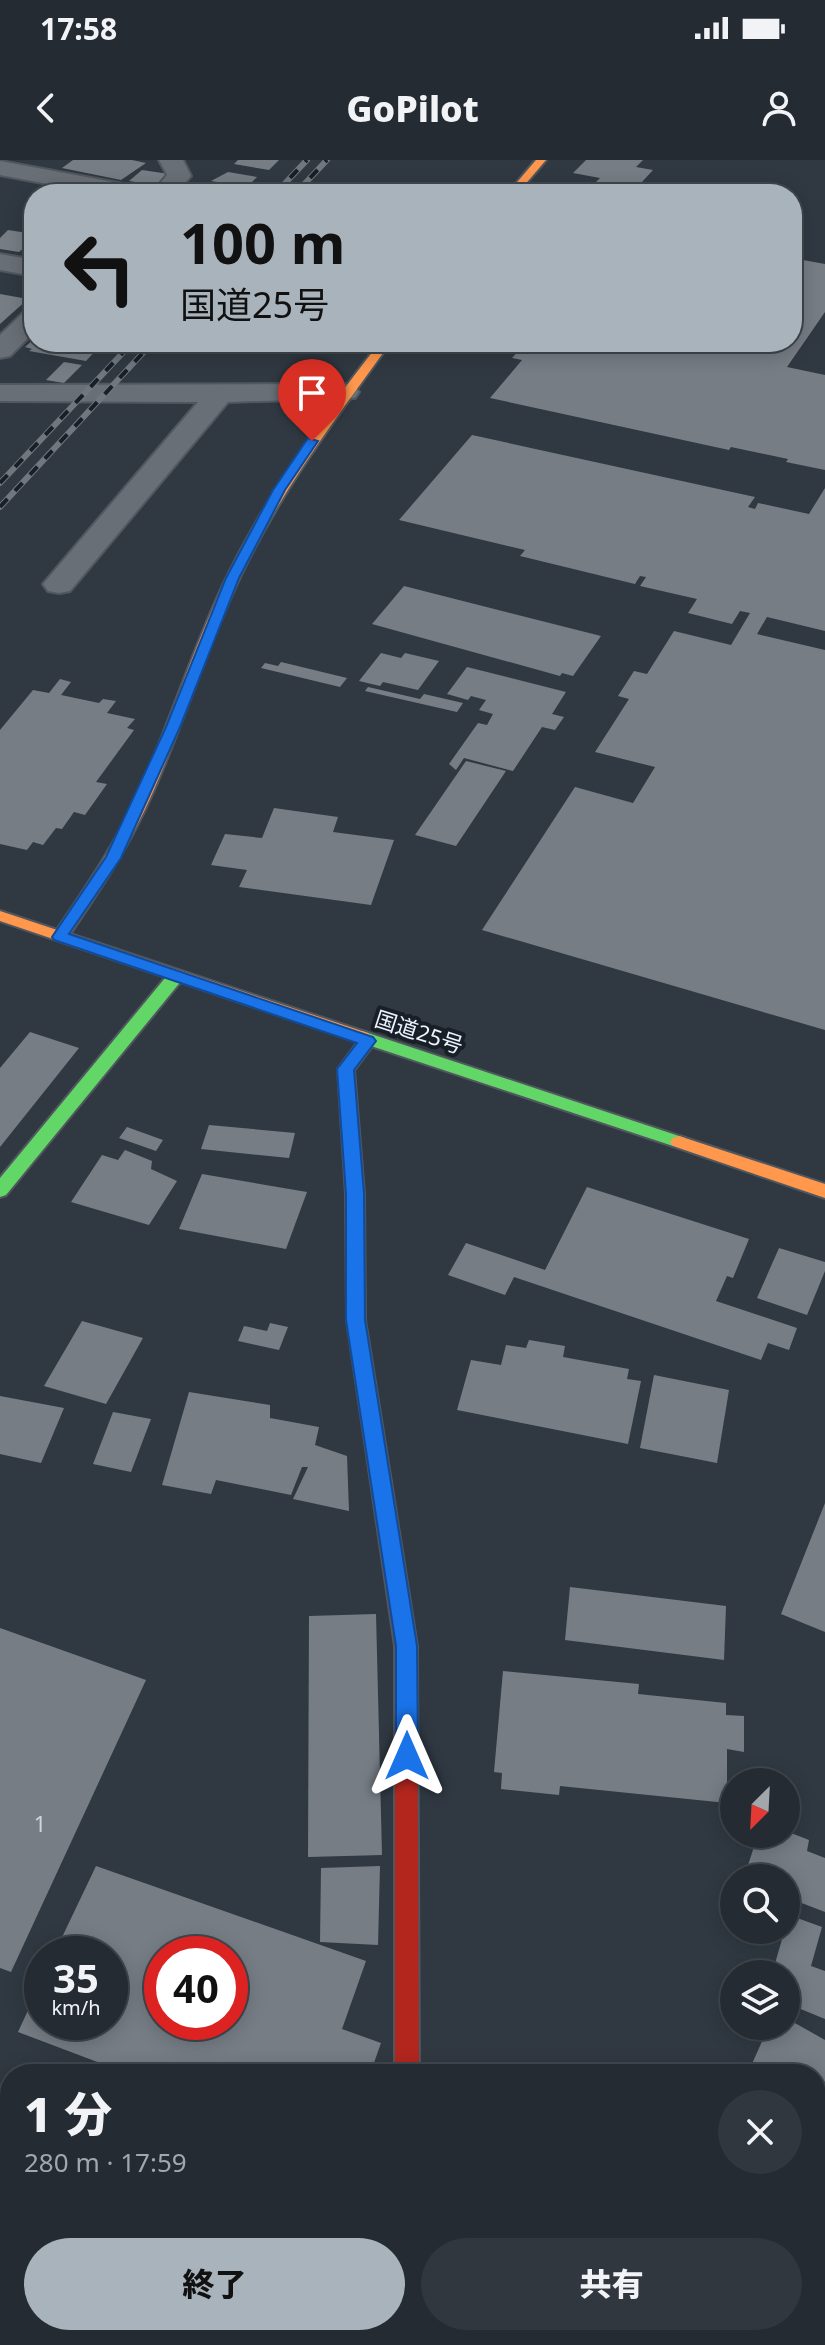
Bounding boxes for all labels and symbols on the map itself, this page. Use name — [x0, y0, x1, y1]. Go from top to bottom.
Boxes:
pin — [278, 359, 346, 441]
street label: 国道25号 — [371, 1003, 467, 1059]
position arrow — [365, 1714, 449, 1798]
north arrow — [720, 1768, 800, 1848]
house number: 1 — [34, 1808, 46, 1838]
speed limit sign: 40 — [144, 1936, 248, 2040]

